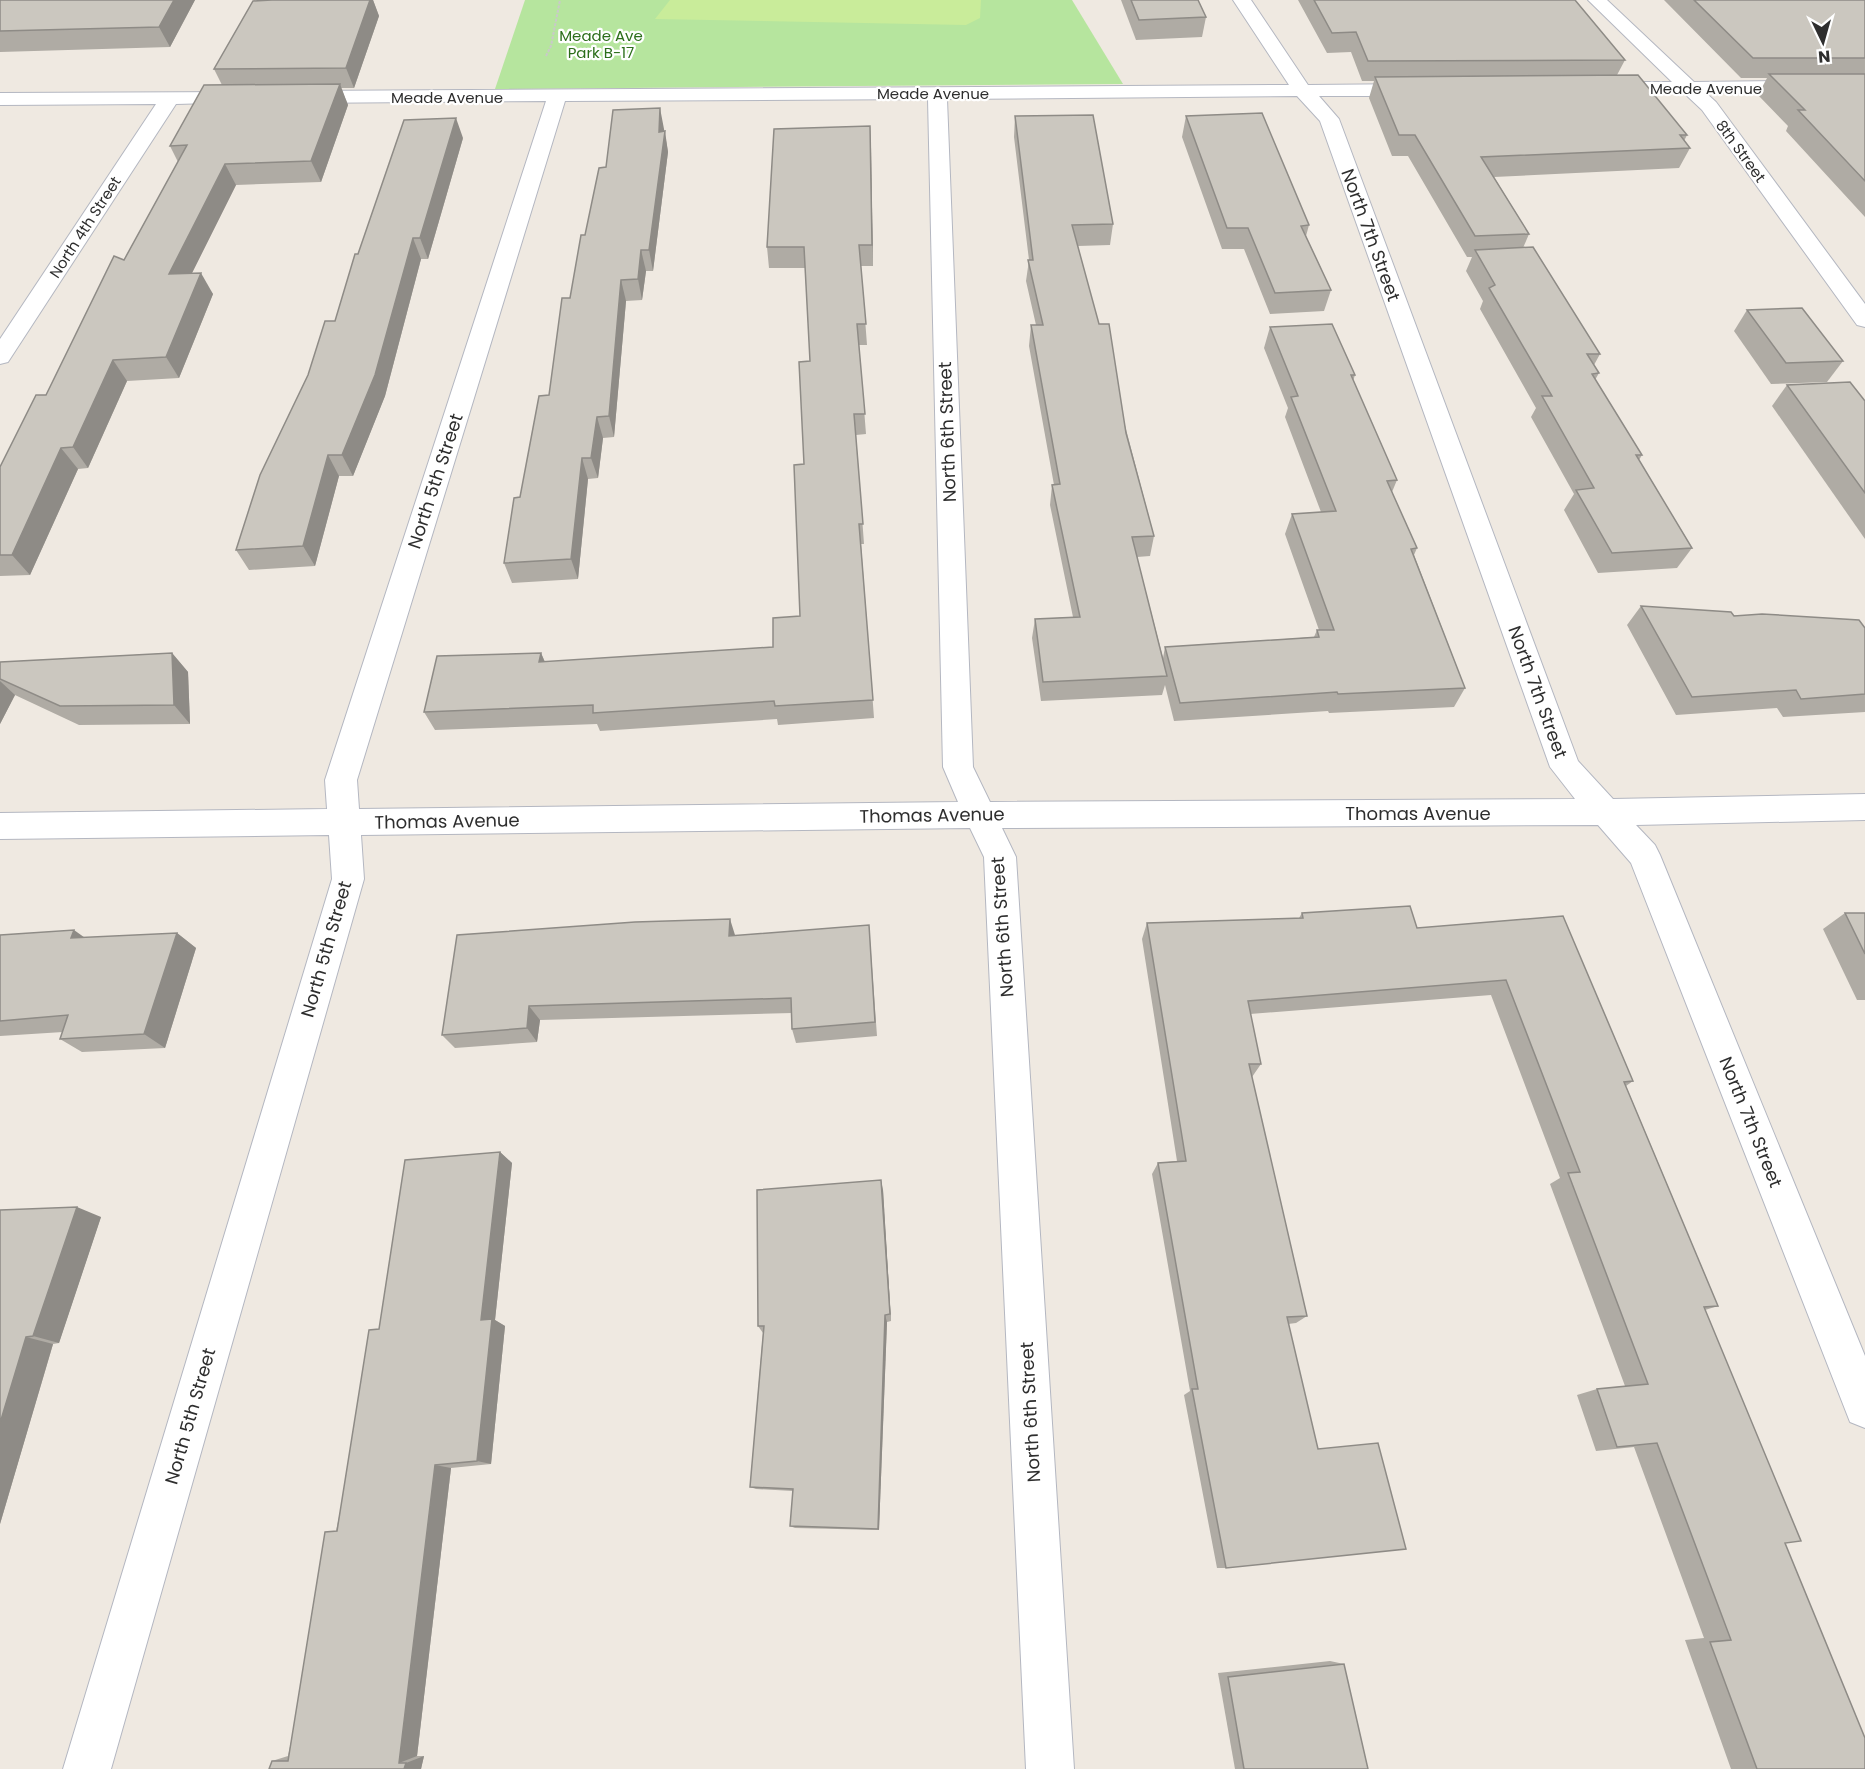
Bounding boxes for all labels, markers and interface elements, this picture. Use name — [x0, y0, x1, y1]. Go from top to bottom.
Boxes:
north arrow — [1793, 12, 1853, 72]
park label: Meade Ave Park B-17 — [559, 25, 643, 63]
text: N — [1817, 44, 1831, 68]
street label: Meade Avenue — [1650, 78, 1762, 99]
street label: Meade Avenue — [877, 83, 989, 104]
street label: Meade Avenue — [391, 87, 503, 108]
street label: 8th Street — [1711, 116, 1771, 186]
street label: North 7th Street — [1335, 165, 1407, 305]
street label: North 4th Street — [44, 172, 126, 282]
street label: North 6th Street — [932, 361, 962, 503]
street label: North 5th Street — [401, 410, 469, 552]
street label: North 7th Street — [1502, 622, 1574, 762]
street label: Thomas Avenue — [859, 801, 1005, 829]
street label: Thomas Avenue — [1345, 801, 1491, 826]
street label: Thomas Avenue — [374, 807, 520, 835]
street label: North 6th Street — [985, 856, 1019, 998]
street label: North 5th Street — [295, 878, 357, 1020]
street label: North 7th Street — [1713, 1053, 1789, 1191]
street label: North 6th Street — [1014, 1341, 1046, 1483]
street label: North 5th Street — [159, 1345, 221, 1487]

